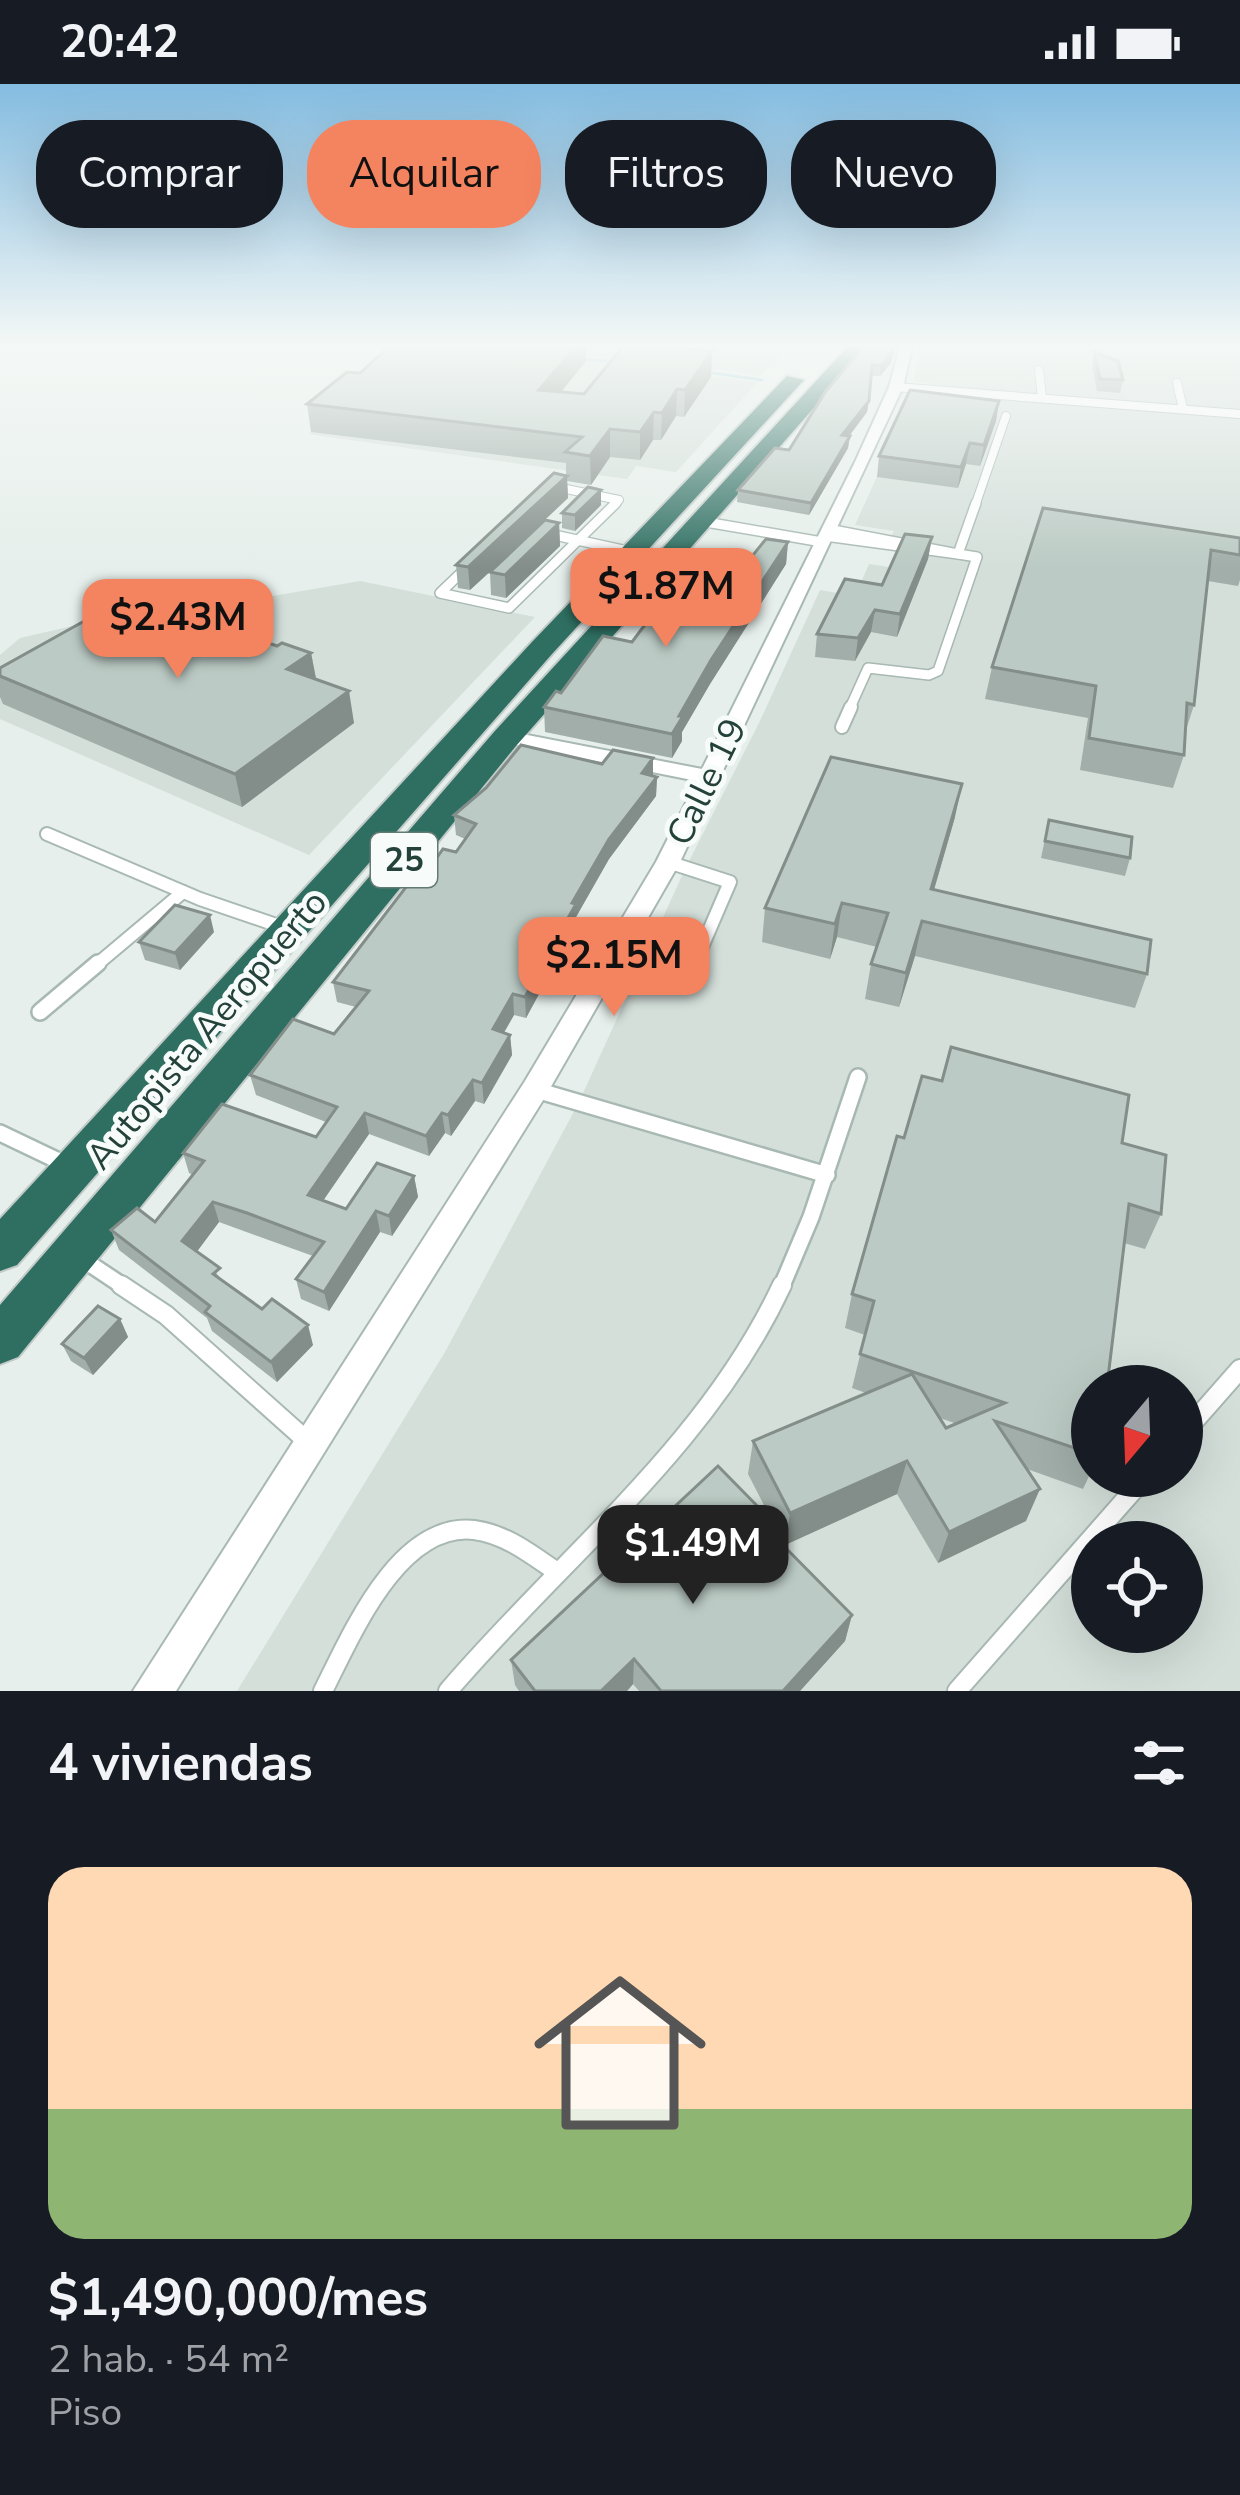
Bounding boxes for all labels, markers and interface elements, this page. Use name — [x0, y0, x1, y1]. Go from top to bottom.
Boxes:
text: 20:42 — [60, 12, 179, 73]
chip: Comprar — [36, 120, 283, 228]
chip: Alquilar — [307, 120, 541, 228]
chip: Filtros — [565, 120, 767, 228]
chip: Nuevo — [791, 120, 996, 228]
pin: $1.87M — [568, 548, 764, 650]
text: $1.87M — [597, 560, 735, 613]
pin: $2.43M — [80, 579, 276, 681]
text: $2.43M — [109, 591, 247, 644]
street label: Calle 19 — [655, 710, 759, 854]
road number: 25 — [371, 833, 437, 887]
street label: Autopista Aeropuerto — [75, 880, 339, 1180]
pin: $2.15M — [516, 917, 712, 1019]
text: $2.15M — [545, 929, 683, 982]
north arrow — [1071, 1365, 1203, 1497]
map controls — [1071, 1365, 1203, 1653]
pin: $1.49M — [595, 1505, 791, 1607]
text: $1.49M — [624, 1517, 762, 1570]
button: locate — [1071, 1521, 1203, 1653]
text: 4 viviendas — [48, 1728, 313, 1798]
icon: filters — [1126, 1730, 1192, 1796]
icon: home — [512, 1945, 728, 2161]
text: $1,490,000/mes — [48, 2263, 428, 2333]
text: 2 hab. · 54 m² — [48, 2333, 289, 2386]
text: Piso — [48, 2386, 122, 2439]

